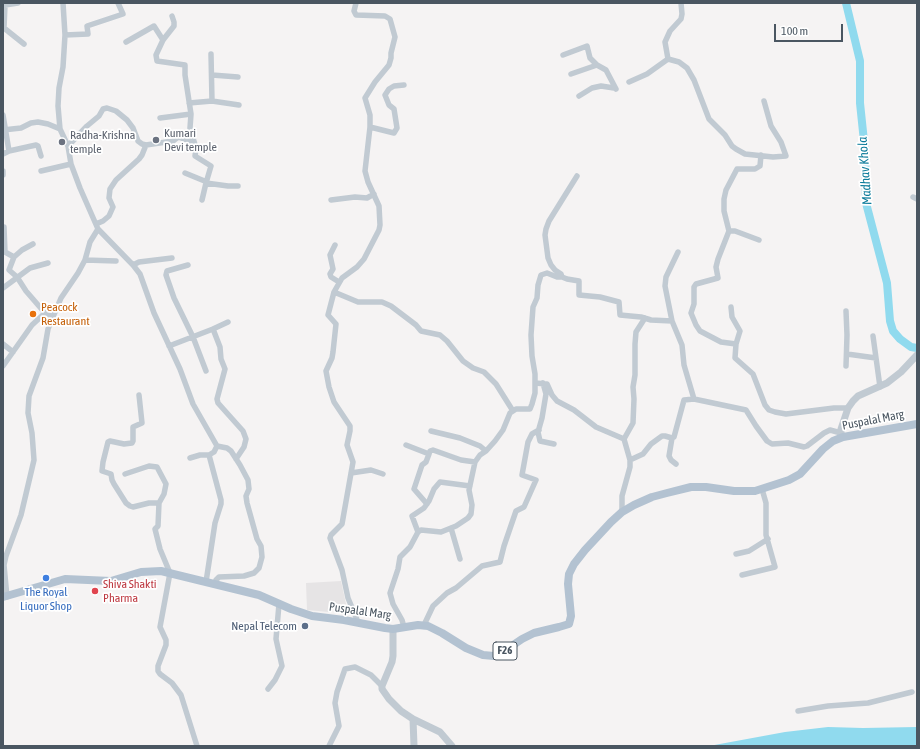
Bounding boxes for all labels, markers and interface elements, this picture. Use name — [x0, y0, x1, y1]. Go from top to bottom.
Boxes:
scale bar — [776, 16, 845, 42]
text: 100 m — [781, 24, 808, 38]
place label: Kumari Devi temple — [164, 126, 217, 154]
place label: Radha-Krishna temple — [70, 128, 135, 156]
marker: Kumari Devi temple — [151, 135, 161, 145]
water label: Madhav Khola — [855, 136, 875, 206]
marker: Radha-Krishna temple — [57, 137, 67, 147]
place label: Peacock Restaurant — [41, 300, 90, 328]
marker: Peacock Restaurant — [28, 309, 38, 319]
street label: Puspalal Marg — [841, 407, 905, 433]
marker: The Royal Liquor Shop — [41, 573, 51, 583]
place label: Shiva Shakti Pharma — [103, 577, 157, 605]
place label: The Royal Liquor Shop — [20, 585, 72, 613]
marker: Shiva Shakti Pharma — [90, 586, 100, 596]
street label: Puspalal Marg — [328, 600, 392, 622]
place label: Nepal Telecom — [231, 619, 297, 633]
marker: Nepal Telecom — [300, 621, 310, 631]
road number: F26 — [493, 642, 517, 660]

